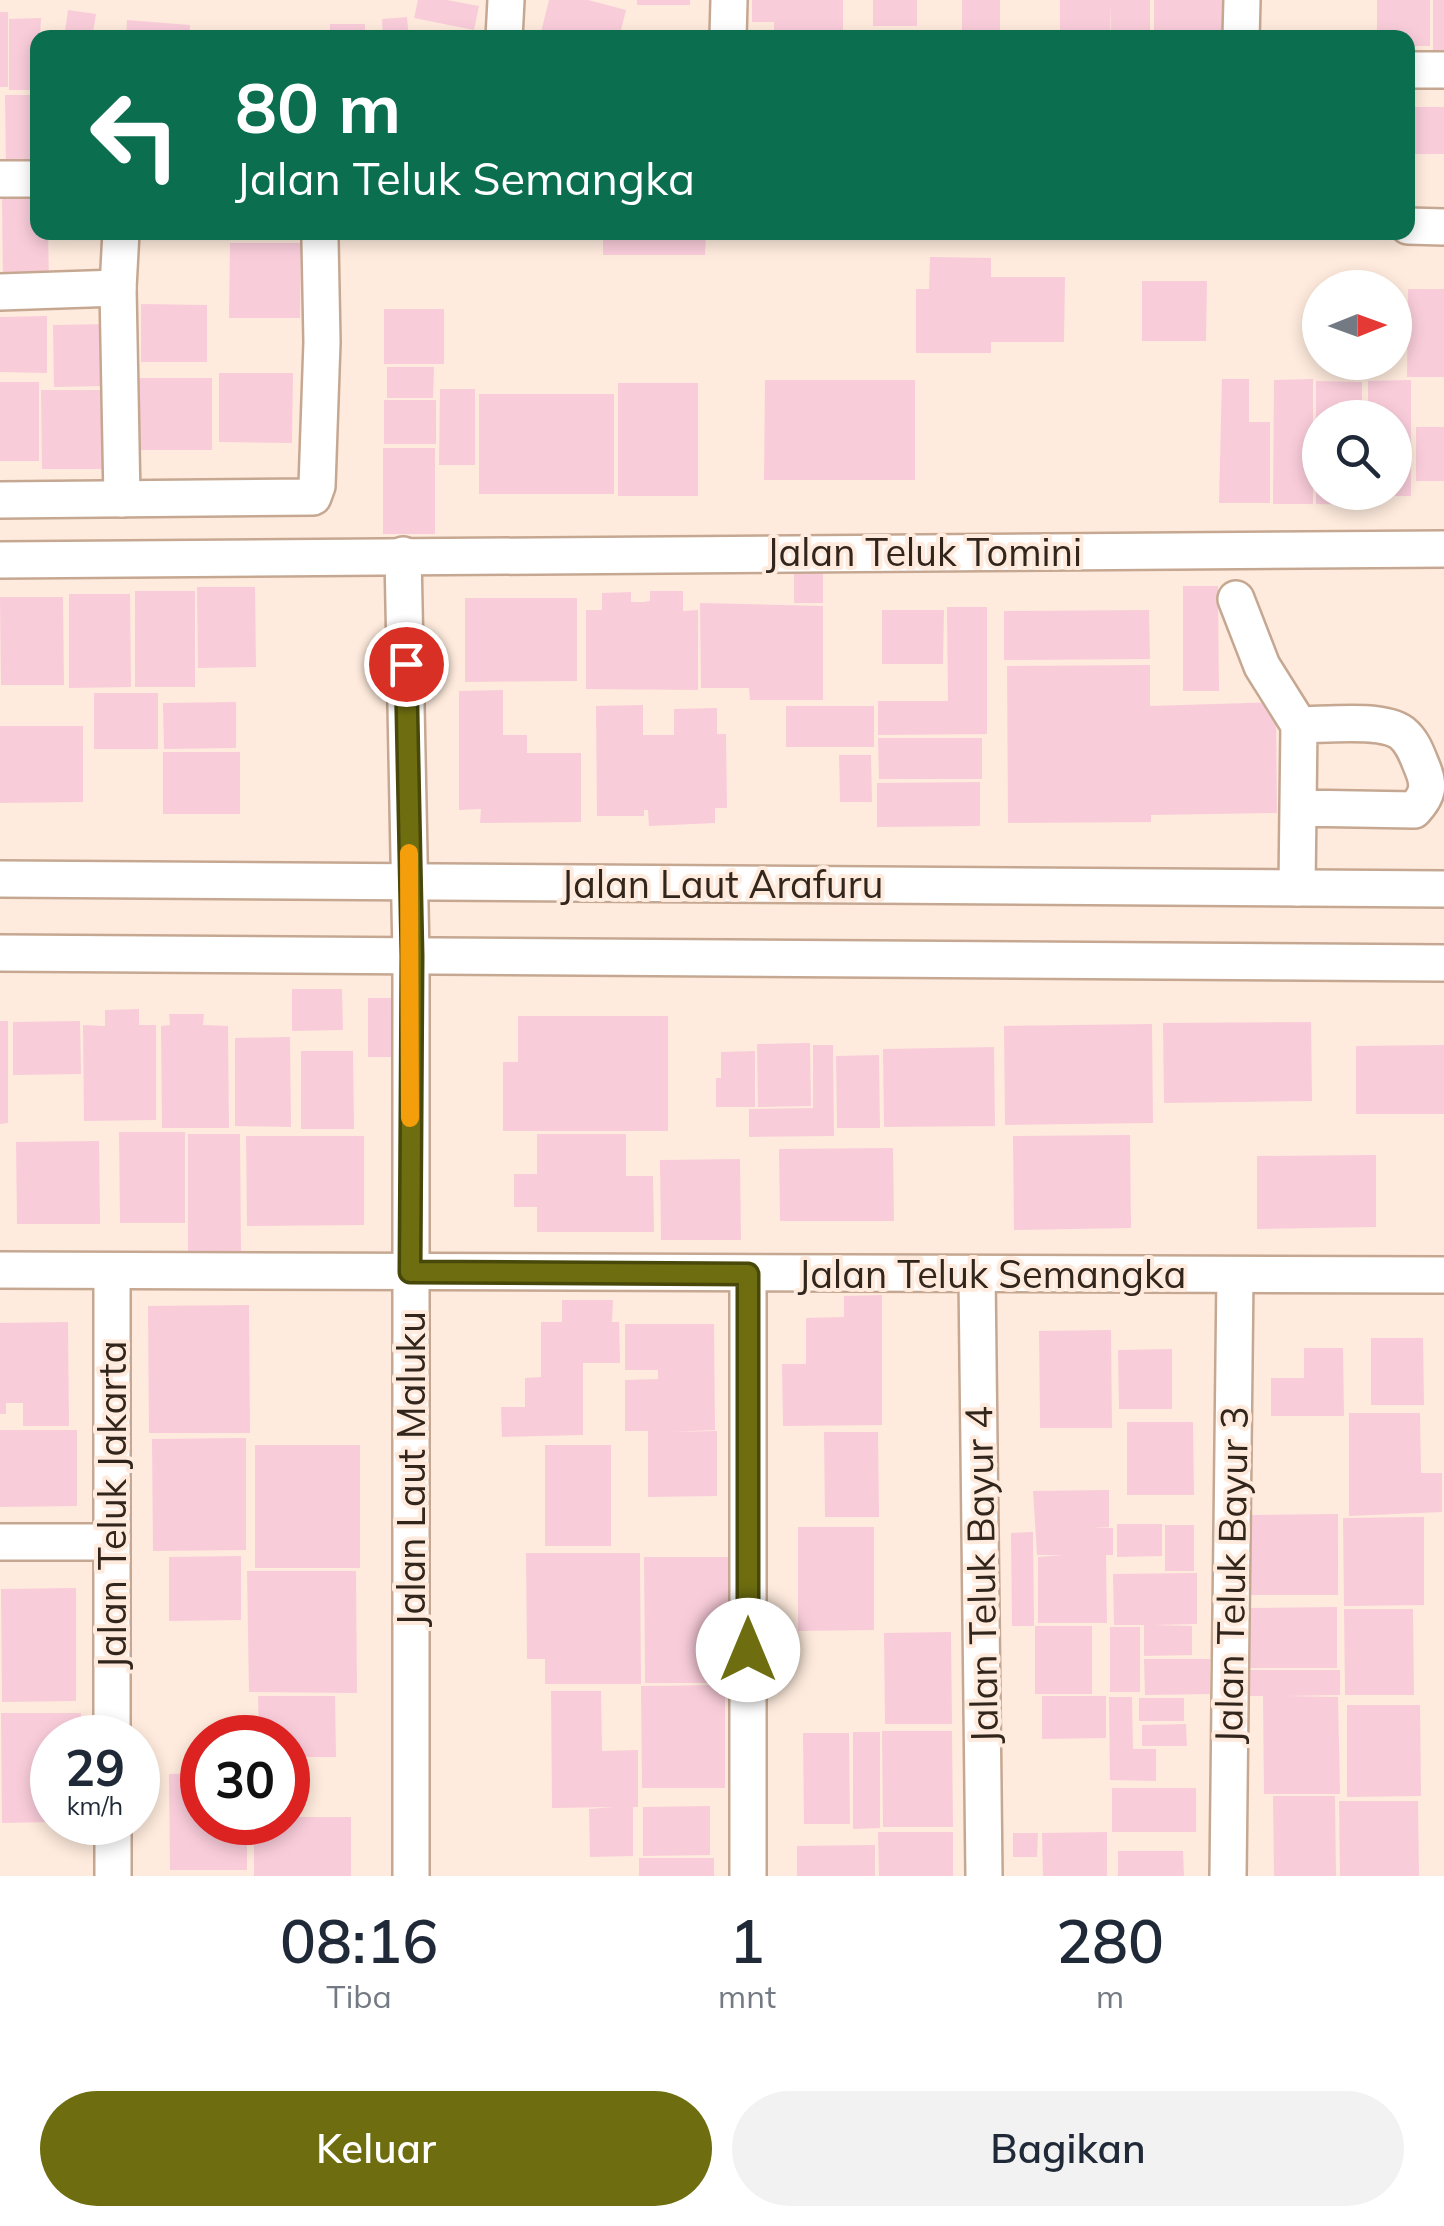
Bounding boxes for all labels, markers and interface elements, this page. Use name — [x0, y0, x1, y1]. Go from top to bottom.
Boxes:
text: 80 m — [235, 63, 401, 151]
icon: left — [70, 70, 200, 200]
text: Jalan Teluk Semangka — [235, 150, 695, 206]
north arrow — [1302, 270, 1412, 380]
map controls — [1302, 270, 1412, 510]
button: search — [1302, 400, 1412, 510]
street label: Jalan Teluk Tomini — [766, 528, 1082, 576]
pin — [364, 622, 449, 707]
icon: arrive — [379, 637, 434, 692]
street label: Jalan Laut Arafuru — [561, 860, 883, 908]
street label: Jalan Teluk Semangka — [798, 1250, 1186, 1298]
street label: Jalan Laut Maluku — [387, 1311, 435, 1627]
street label: Jalan Teluk Jakarta — [88, 1341, 136, 1669]
street label: Jalan Teluk Bayur 4 — [954, 1406, 1008, 1744]
street label: Jalan Teluk Bayur 3 — [1204, 1406, 1258, 1744]
position arrow — [696, 1598, 800, 1702]
speed limit sign: 30 — [180, 1715, 310, 1845]
text: 29 — [65, 1736, 125, 1799]
text: km/h — [67, 1790, 123, 1821]
text: 08:16 — [280, 1903, 438, 1978]
text: 1 — [729, 1903, 765, 1978]
text: 280 — [1056, 1903, 1164, 1978]
text: Tiba — [326, 1976, 392, 2016]
text: mnt — [718, 1976, 776, 2016]
text: m — [1096, 1976, 1124, 2016]
button: Keluar — [40, 2091, 712, 2206]
button: Bagikan — [732, 2091, 1404, 2206]

